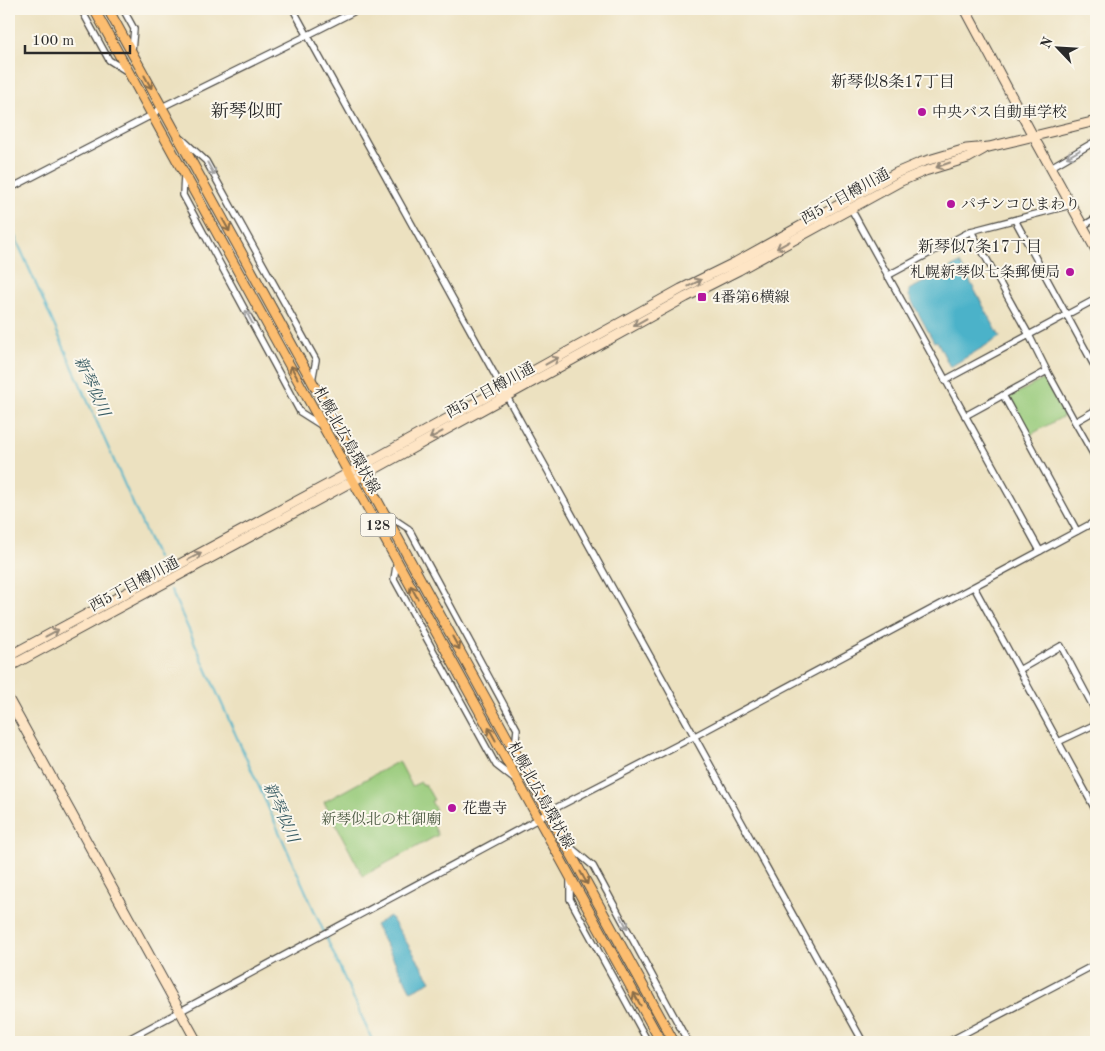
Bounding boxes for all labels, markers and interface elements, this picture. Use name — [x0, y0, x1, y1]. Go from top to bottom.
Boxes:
scale bar — [25, 22, 130, 54]
north arrow — [1032, 22, 1082, 72]
text: 100 m — [32, 34, 74, 49]
text: N — [1039, 35, 1056, 51]
district label: 新琴似8条17丁目 — [831, 73, 955, 91]
one-way arrow — [143, 75, 153, 90]
district label: 新琴似町 — [211, 101, 283, 121]
place label: 中央バス自動車学校 — [932, 104, 1067, 121]
marker: 中央バス自動車学校 — [916, 106, 928, 118]
one-way arrow — [1067, 150, 1081, 160]
one-way arrow — [936, 160, 952, 170]
one-way arrow — [206, 162, 216, 176]
street label: 西5丁目樽川通 — [798, 165, 893, 228]
place label: パチンコひまわり — [961, 197, 1080, 213]
marker: パチンコひまわり — [945, 198, 957, 210]
one-way arrow — [221, 217, 231, 232]
district label: 新琴似7条17丁目 — [918, 238, 1042, 256]
one-way arrow — [775, 240, 790, 250]
place label: 札幌新琴似七条郵便局 — [910, 264, 1060, 281]
marker: 札幌新琴似七条郵便局 — [1064, 266, 1076, 278]
one-way arrow — [687, 278, 702, 287]
place label: 4番第6横線 — [712, 289, 789, 306]
marker: 4番第6横線 — [696, 291, 708, 303]
one-way arrow — [244, 310, 253, 325]
one-way arrow — [633, 318, 648, 328]
water label: 新琴似川 — [71, 354, 114, 421]
one-way arrow — [545, 356, 560, 366]
street label: 西5丁目樽川通 — [443, 359, 538, 422]
one-way arrow — [289, 365, 299, 380]
street label: 札幌北広島環状線 — [310, 384, 383, 497]
one-way arrow — [429, 430, 444, 440]
road number: 128 — [360, 514, 396, 536]
one-way arrow — [187, 551, 202, 561]
street label: 西5丁目樽川通 — [87, 554, 182, 615]
one-way arrow — [409, 584, 419, 599]
one-way arrow — [44, 628, 59, 638]
one-way arrow — [451, 636, 461, 651]
one-way arrow — [487, 727, 496, 742]
street label: 札幌北広島環状線 — [504, 739, 577, 852]
water label: 新琴似川 — [260, 780, 303, 847]
place label: 花豊寺 — [462, 800, 507, 817]
marker: 花豊寺 — [446, 802, 458, 814]
park label: 新琴似北の杜御廟 — [321, 811, 441, 828]
one-way arrow — [580, 870, 589, 885]
one-way arrow — [619, 914, 629, 929]
one-way arrow — [632, 993, 642, 1007]

